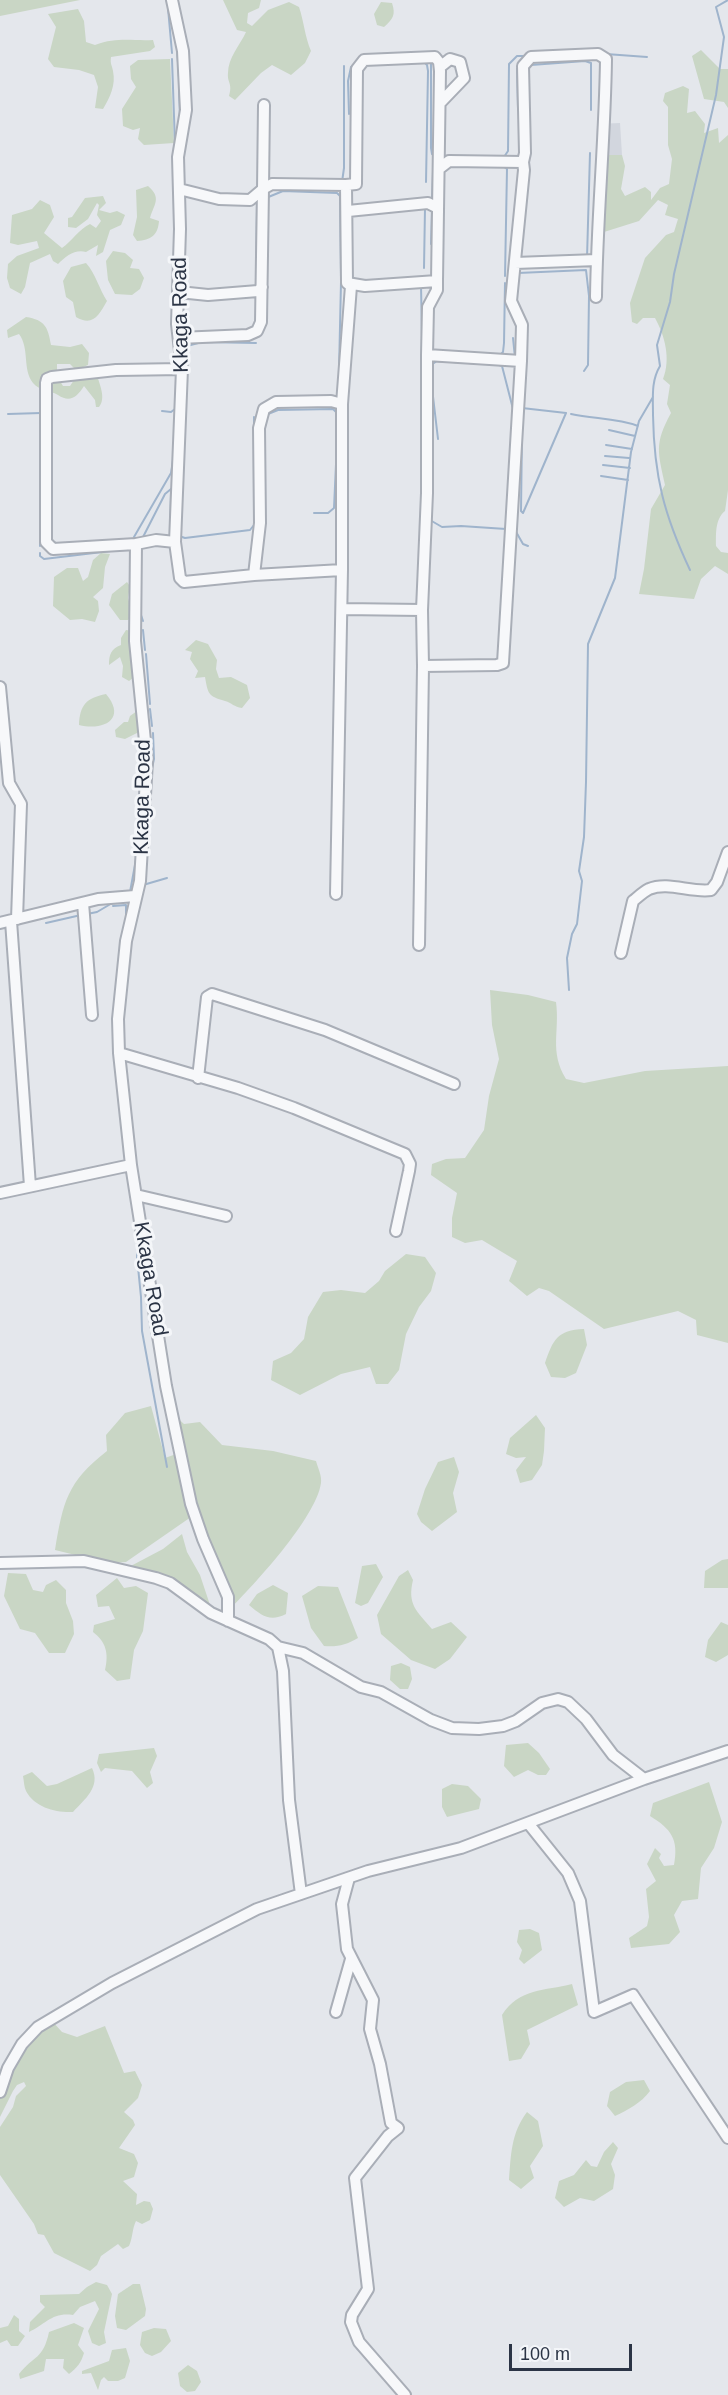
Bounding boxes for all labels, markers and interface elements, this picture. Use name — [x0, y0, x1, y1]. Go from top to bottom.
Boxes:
street label: Kkaga Road — [167, 257, 195, 373]
street label: Kkaga Road — [129, 739, 157, 855]
street label: Kkaga Road — [128, 1220, 172, 1338]
scale bar — [512, 2332, 635, 2370]
text: 100 m — [520, 2344, 570, 2364]

